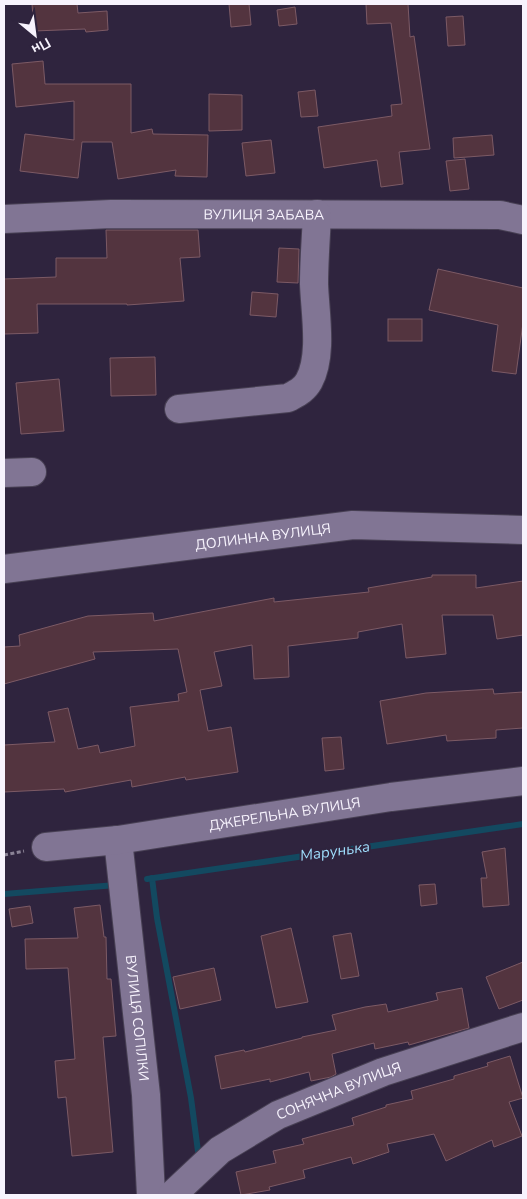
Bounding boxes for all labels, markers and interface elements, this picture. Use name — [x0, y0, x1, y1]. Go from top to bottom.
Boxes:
north arrow — [10, 10, 60, 60]
text: Пн — [28, 33, 54, 59]
street label: ВУЛИЦЯ ЗАБАВА — [203, 205, 324, 225]
street label: ДОЛИННА ВУЛИЦЯ — [194, 519, 332, 555]
street label: ДЖЕРЕЛЬНА ВУЛИЦЯ — [208, 793, 362, 836]
water label: Марунька — [299, 836, 371, 866]
street label: ВУЛИЦЯ СОПІЛКИ — [121, 954, 153, 1082]
street label: СОНЯЧНА ВУЛИЦЯ — [273, 1058, 404, 1125]

